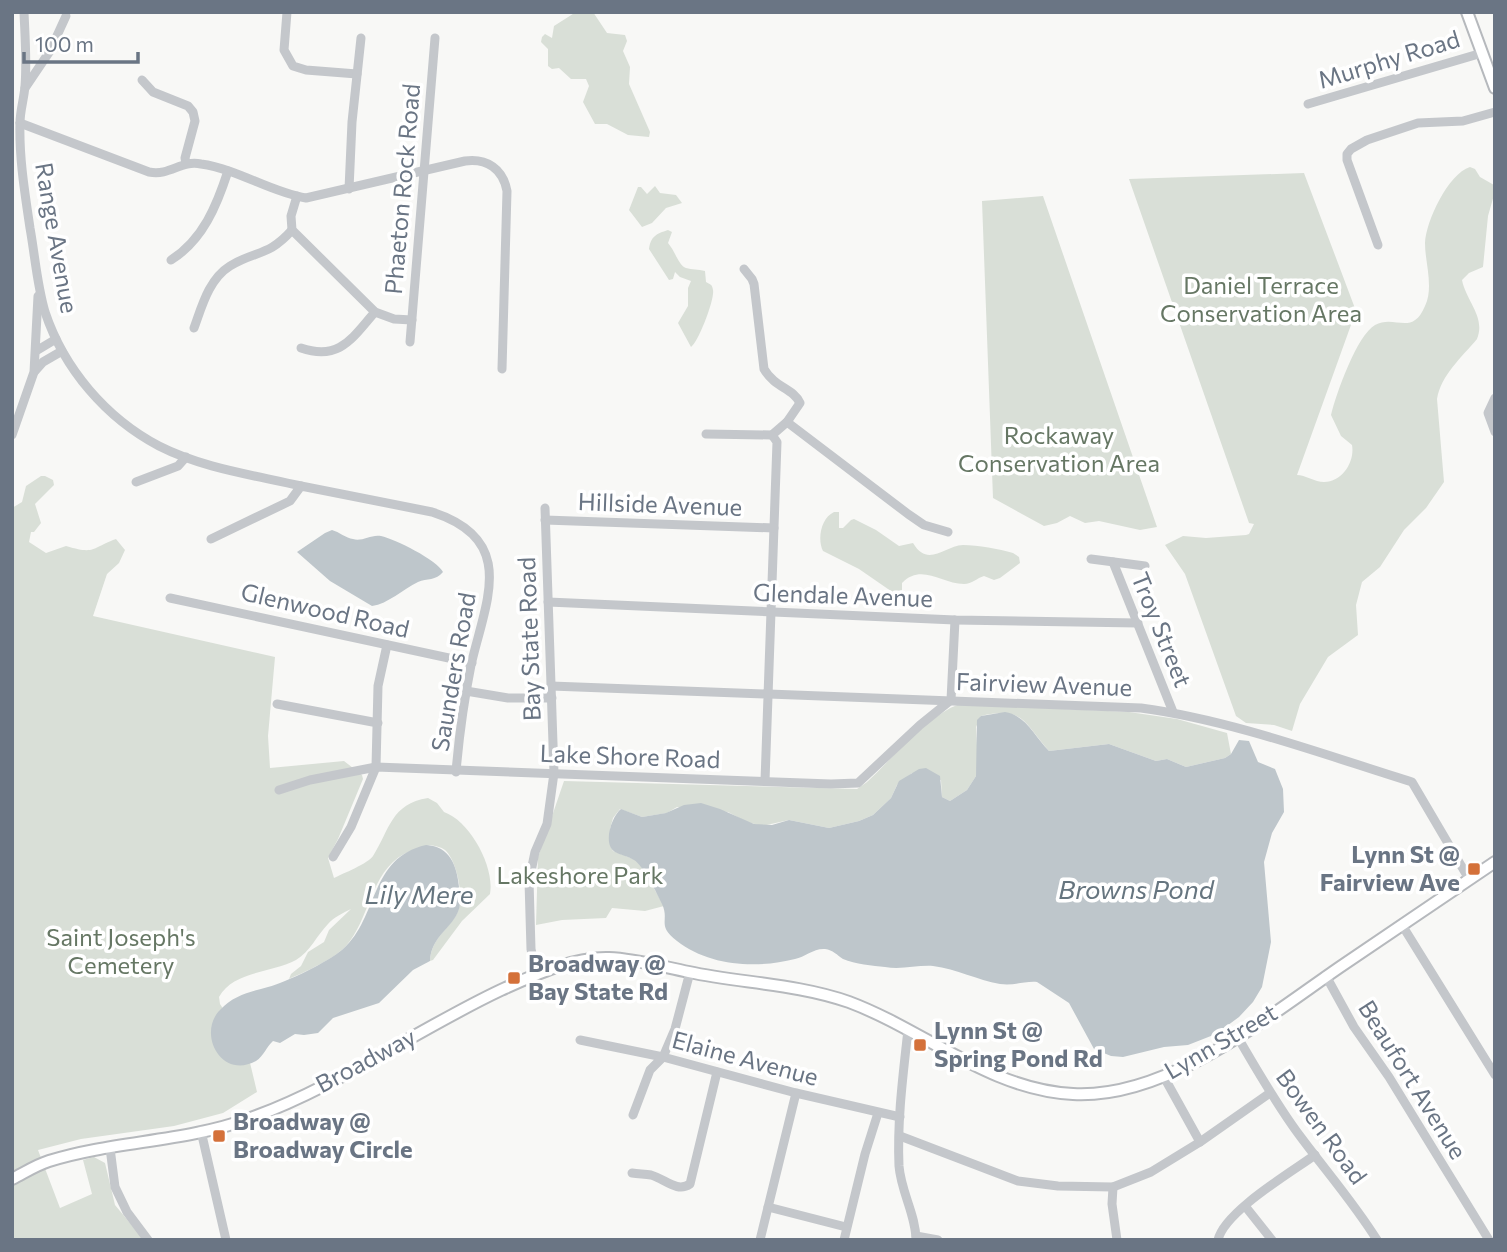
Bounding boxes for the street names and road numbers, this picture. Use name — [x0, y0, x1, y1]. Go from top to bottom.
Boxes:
street label: Murphy Road — [1314, 23, 1463, 94]
street label: Phaeton Rock Road — [378, 82, 425, 295]
street label: Range Avenue — [30, 160, 85, 315]
street label: Hillside Avenue — [577, 486, 743, 521]
street label: Bay State Road — [511, 557, 546, 722]
street label: Troy Street — [1126, 568, 1199, 691]
street label: Glenwood Road — [238, 576, 412, 643]
street label: Glendale Avenue — [753, 577, 933, 612]
street label: Saunders Road — [424, 590, 481, 754]
street label: Fairview Avenue — [955, 666, 1133, 701]
street label: Lake Shore Road — [539, 738, 721, 773]
street label: Beaufort Avenue — [1353, 995, 1474, 1164]
street label: Lynn Street — [1159, 997, 1282, 1085]
street label: Broadway — [310, 1021, 420, 1098]
street label: Elaine Avenue — [669, 1024, 822, 1091]
street label: Bowen Road — [1271, 1063, 1374, 1189]

